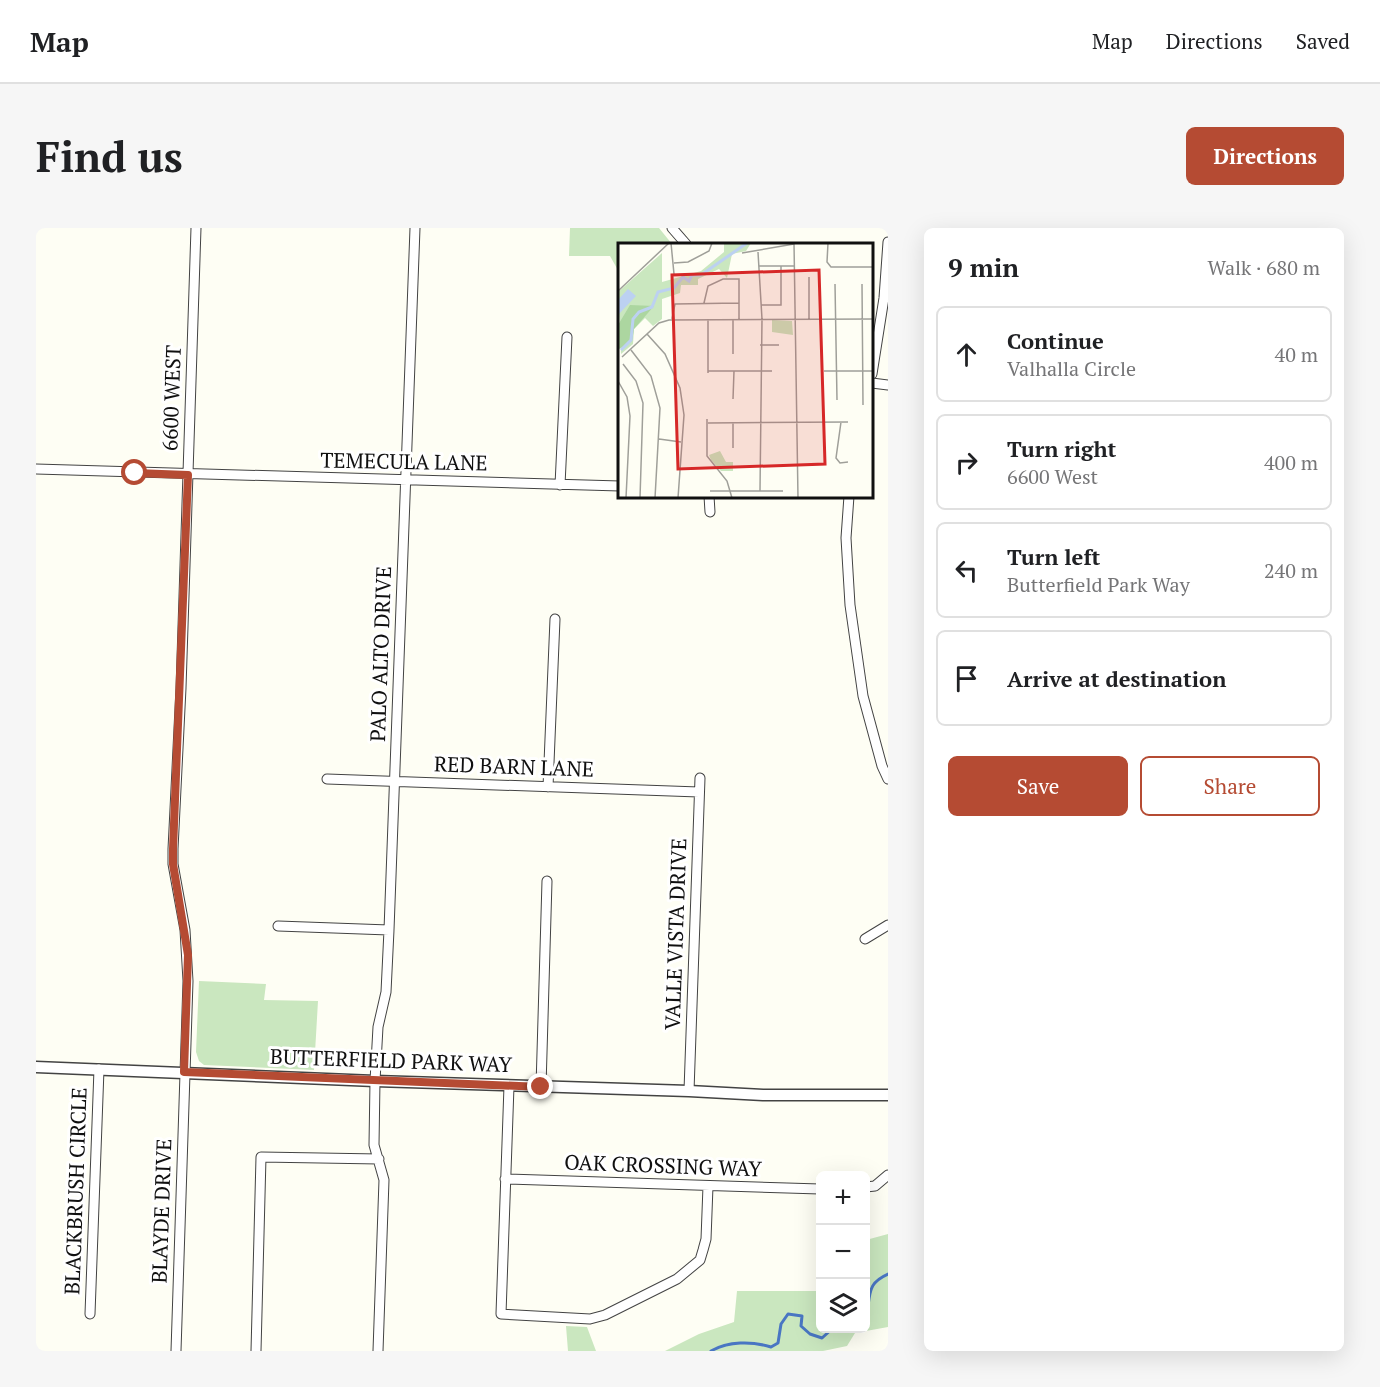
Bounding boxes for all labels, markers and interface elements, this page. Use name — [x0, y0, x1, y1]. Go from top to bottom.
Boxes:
text: Map — [30, 23, 89, 60]
text: Map — [1092, 27, 1133, 55]
text: Directions — [1166, 27, 1263, 55]
text: Saved — [1296, 27, 1350, 55]
button: Directions — [1186, 127, 1344, 185]
text: Find us — [36, 128, 183, 184]
inset map — [618, 243, 873, 498]
text: 9 min — [948, 250, 1019, 284]
text: Walk · 680 m — [1208, 254, 1320, 281]
text: Continue — [1007, 326, 1104, 355]
icon: ahead — [950, 338, 983, 371]
text: 40 m — [1275, 341, 1318, 368]
street label: 6600 WEST — [155, 345, 187, 451]
text: Valhalla Circle — [1007, 355, 1136, 382]
text: Turn right — [1007, 434, 1116, 463]
street label: TEMECULA LANE — [320, 446, 488, 476]
icon: right — [950, 446, 983, 479]
text: 400 m — [1264, 449, 1318, 476]
route start — [121, 459, 147, 485]
text: 6600 West — [1007, 463, 1098, 490]
text: Turn left — [1007, 542, 1100, 571]
icon: left — [950, 554, 983, 587]
text: 240 m — [1264, 557, 1318, 584]
street label: PALO ALTO DRIVE — [363, 566, 397, 742]
text: Butterfield Park Way — [1007, 571, 1190, 598]
icon: arrive — [950, 662, 983, 695]
text: Arrive at destination — [1007, 664, 1226, 693]
street label: RED BARN LANE — [434, 749, 595, 783]
button: Save — [948, 756, 1128, 816]
button: Share — [1140, 756, 1320, 816]
street label: VALLE VISTA DRIVE — [658, 838, 692, 1030]
street label: BUTTERFIELD PARK WAY — [270, 1042, 513, 1078]
route end — [527, 1073, 553, 1099]
street label: BLACKBRUSH CIRCLE — [57, 1087, 93, 1295]
street label: BLAYDE DRIVE — [144, 1138, 178, 1284]
street label: OAK CROSSING WAY — [564, 1148, 763, 1182]
map controls — [816, 1171, 870, 1333]
button: + — [816, 1171, 870, 1225]
button: − — [816, 1225, 870, 1279]
button: layers — [816, 1279, 870, 1333]

